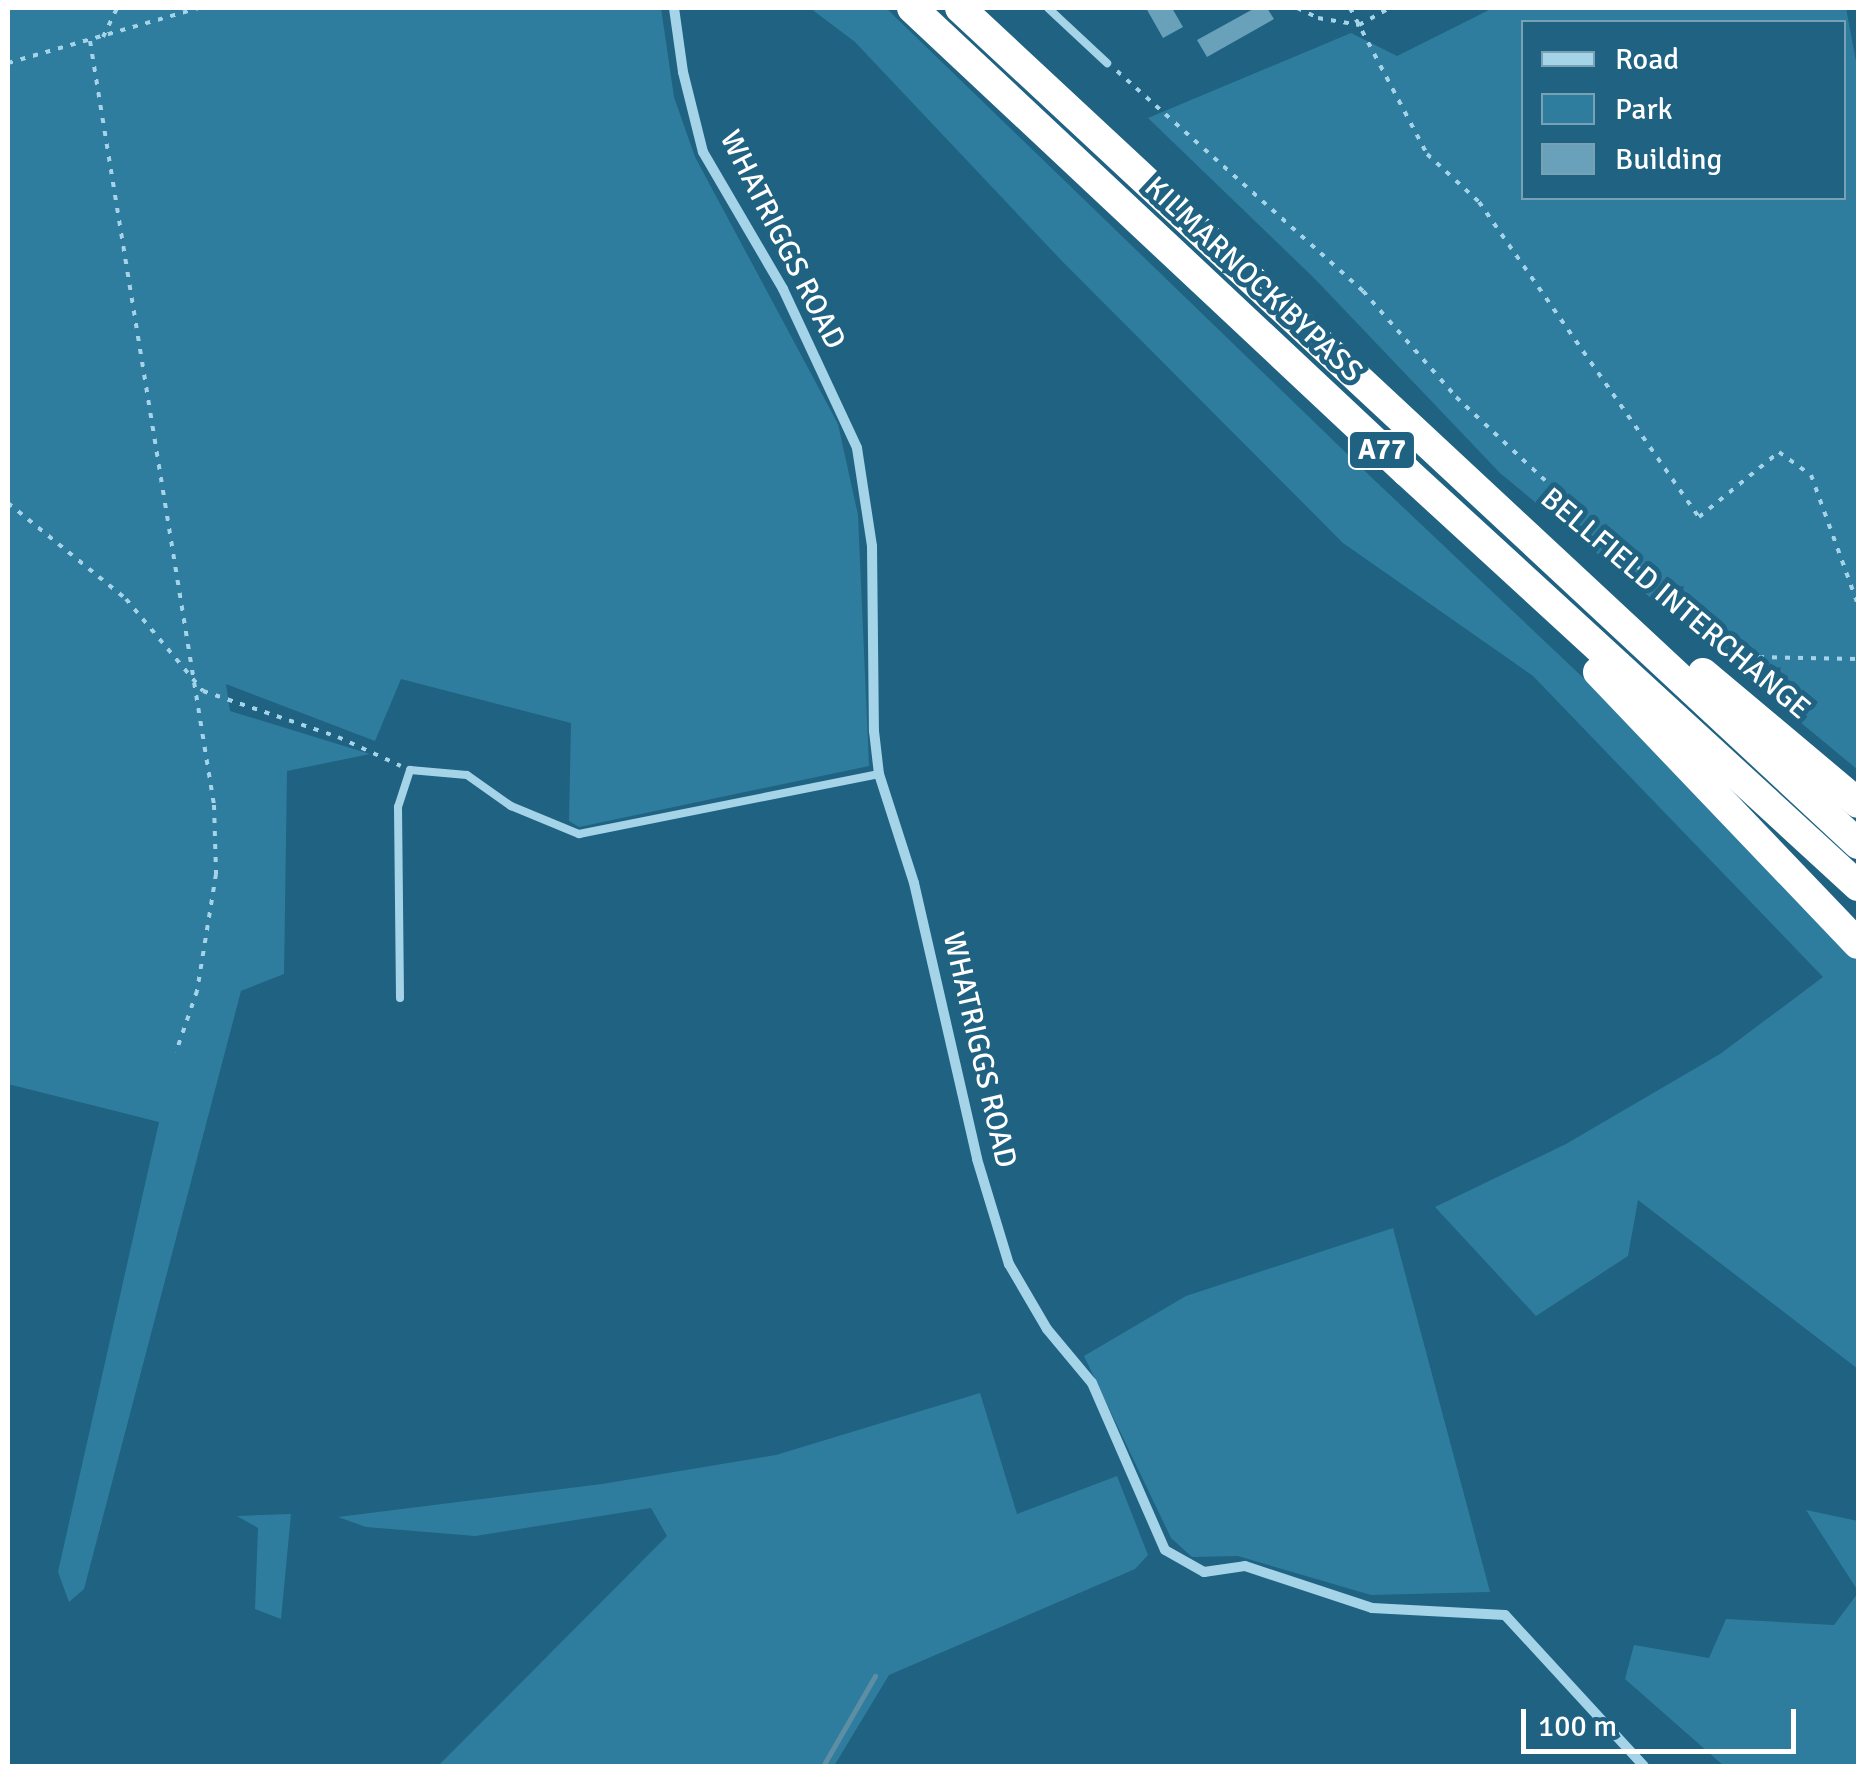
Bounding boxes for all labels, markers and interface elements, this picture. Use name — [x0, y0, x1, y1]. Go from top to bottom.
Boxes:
legend — [1521, 20, 1846, 200]
text: Road — [1615, 41, 1679, 78]
text: Park — [1615, 91, 1673, 128]
street label: WHATRIGGS ROAD — [711, 125, 853, 355]
text: Building — [1615, 141, 1722, 178]
street label: KILMARNOCK BYPASS — [1137, 170, 1369, 390]
road number: A77 — [1347, 427, 1417, 473]
street label: BELLFIELD INTERCHANGE — [1533, 481, 1817, 727]
street label: WHATRIGGS ROAD — [934, 929, 1024, 1171]
scale bar — [1526, 1689, 1801, 1751]
text: 100 m — [1538, 1708, 1617, 1745]

